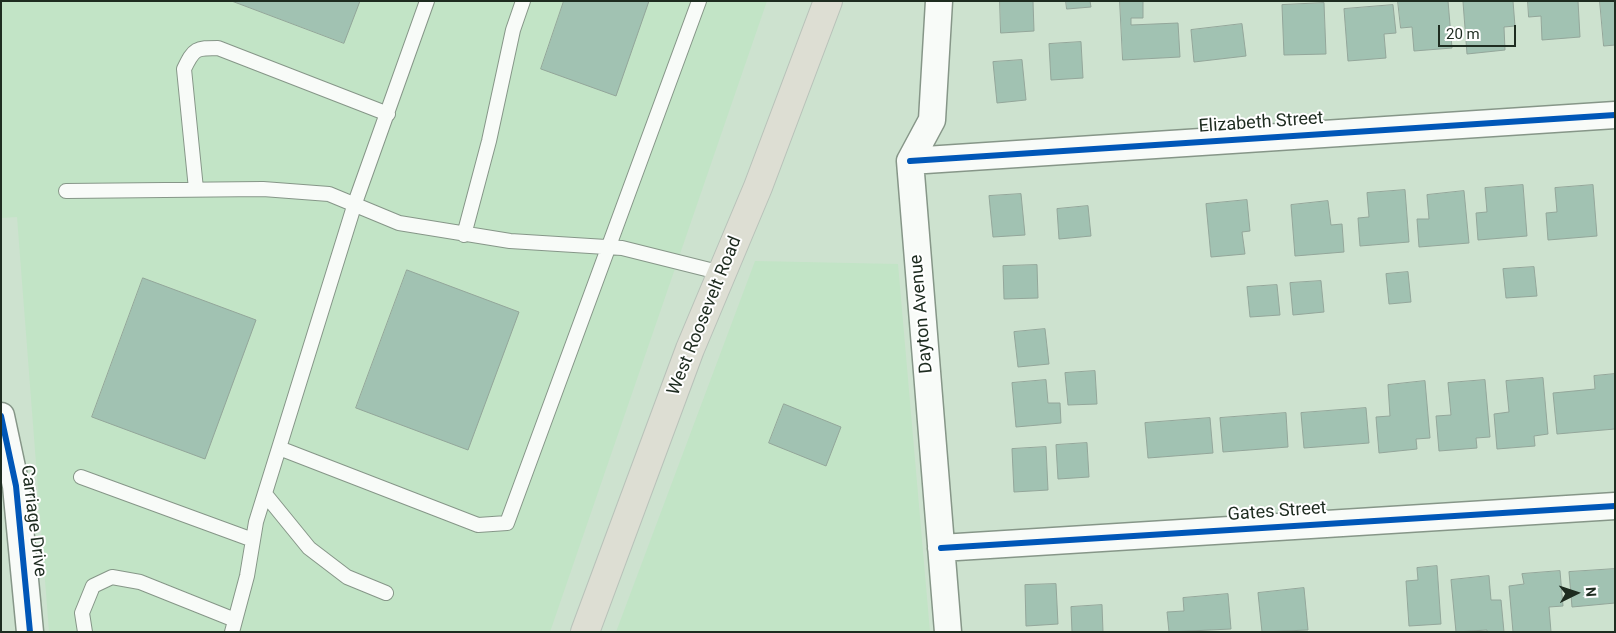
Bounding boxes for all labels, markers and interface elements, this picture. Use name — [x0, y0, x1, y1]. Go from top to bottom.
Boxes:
scale bar — [1441, 15, 1518, 47]
text: 20 m — [1446, 25, 1480, 43]
street label: Elizabeth Street — [1198, 108, 1324, 138]
street label: West Roosevelt Road — [663, 233, 747, 399]
street label: Dayton Avenue — [906, 254, 938, 374]
street label: Carriage Drive — [15, 464, 51, 578]
street label: Gates Street — [1227, 498, 1327, 526]
north arrow — [1551, 568, 1601, 618]
text: N — [1583, 586, 1599, 597]

